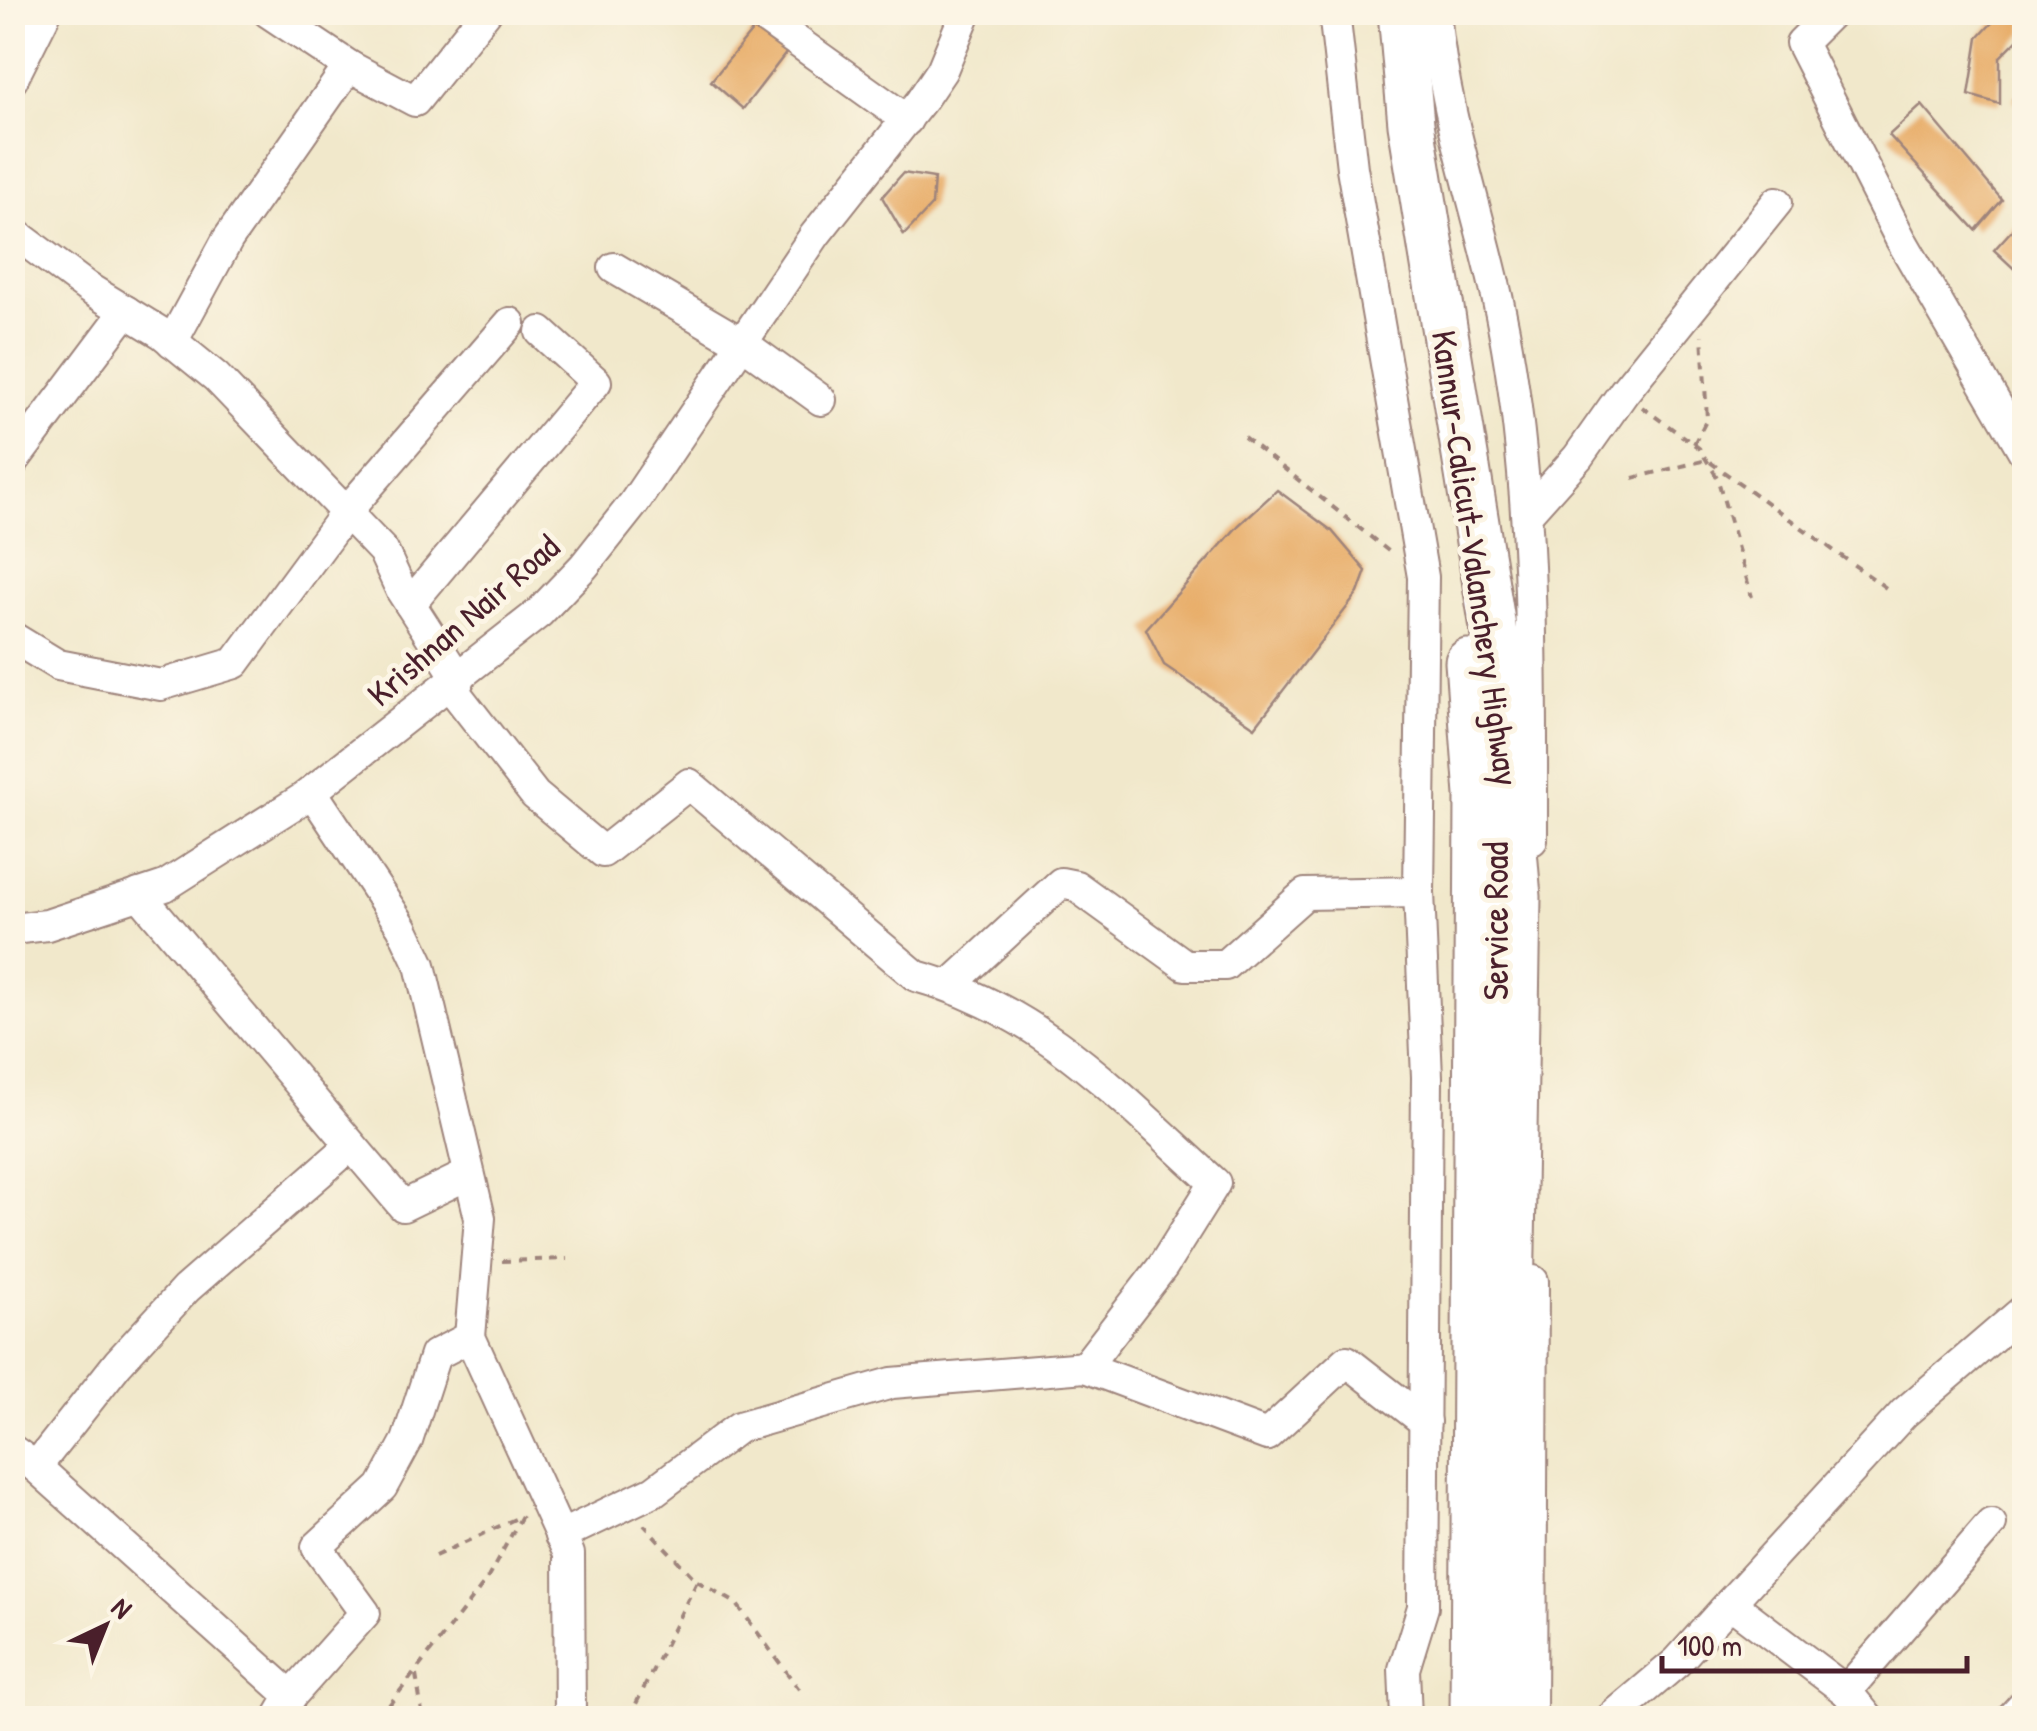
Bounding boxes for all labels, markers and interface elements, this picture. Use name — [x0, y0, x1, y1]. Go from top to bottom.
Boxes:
street label: Kannur-Calicut-Valanchery Highway — [1421, 327, 1531, 789]
street label: Krishnan Nair Road — [357, 523, 569, 717]
street label: Service Road — [1472, 842, 1519, 1000]
north arrow — [55, 1576, 155, 1676]
text: N — [104, 1589, 141, 1627]
scale bar — [1662, 1611, 1967, 1673]
text: 100 m — [1677, 1625, 1742, 1665]

